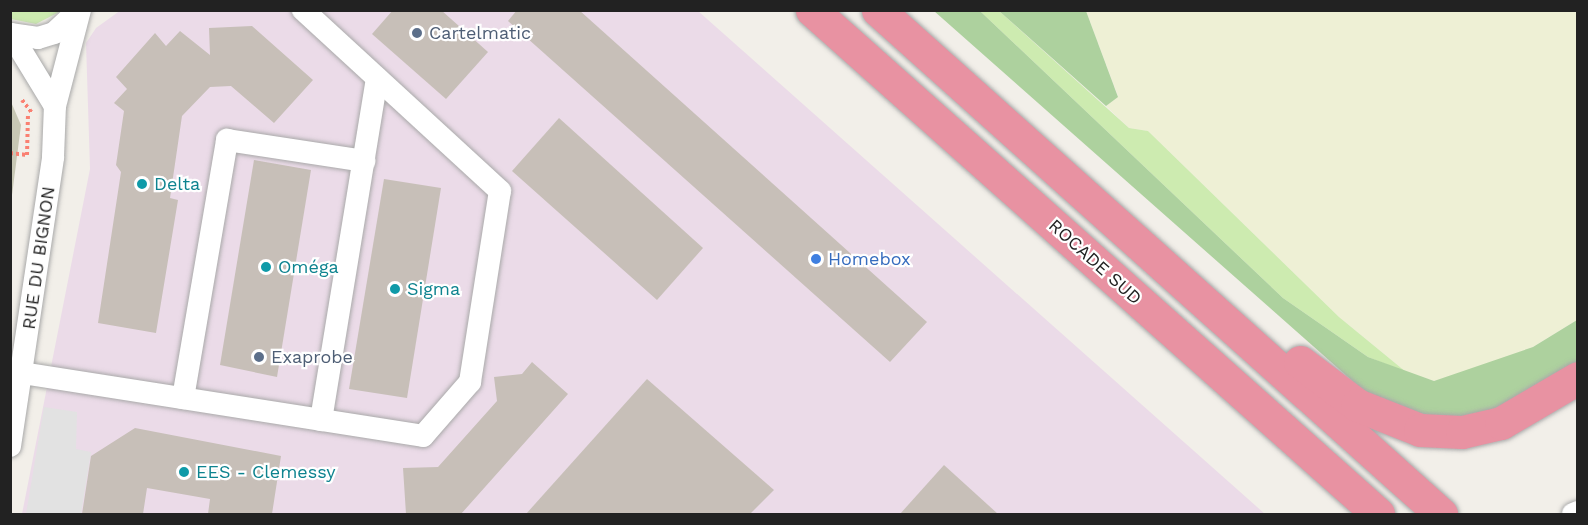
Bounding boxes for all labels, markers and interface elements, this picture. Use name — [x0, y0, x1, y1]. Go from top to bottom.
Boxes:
place label: Cartelmatic — [429, 22, 531, 44]
marker: Cartelmatic — [410, 26, 424, 40]
place label: Delta — [154, 173, 200, 195]
marker: Delta — [135, 177, 149, 191]
street label: RUE DU BIGNON — [18, 185, 60, 331]
street label: ROCADE SUD — [1044, 215, 1146, 309]
place label: Homebox — [828, 248, 911, 270]
marker: Homebox — [809, 252, 823, 266]
place label: Oméga — [278, 256, 339, 278]
marker: Oméga — [259, 260, 273, 274]
place label: Sigma — [407, 278, 460, 300]
marker: Sigma — [388, 282, 402, 296]
place label: Exaprobe — [271, 346, 353, 368]
marker: Exaprobe — [252, 350, 266, 364]
place label: EES - Clemessy — [196, 461, 335, 483]
marker: EES - Clemessy — [177, 465, 191, 479]

